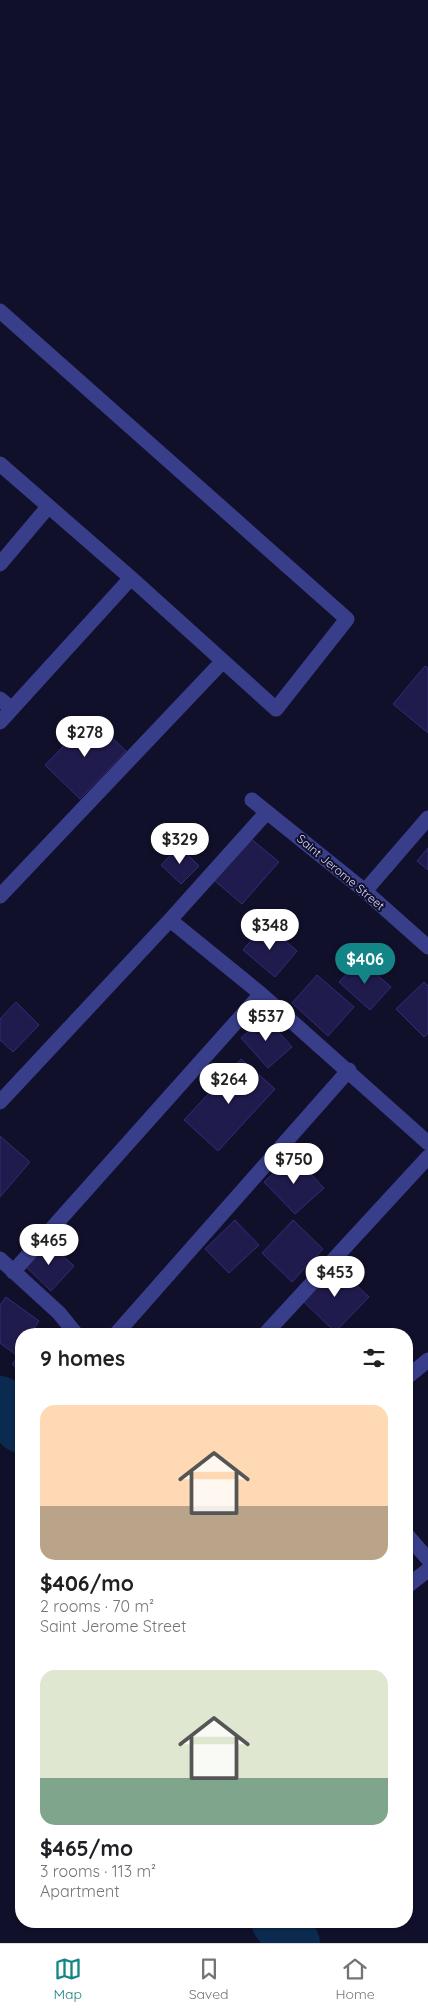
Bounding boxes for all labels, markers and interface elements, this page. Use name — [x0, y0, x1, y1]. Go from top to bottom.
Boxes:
pin: $278 — [55, 716, 115, 758]
text: $278 — [67, 722, 103, 742]
pin: $329 — [150, 822, 210, 865]
text: $329 — [162, 829, 198, 849]
street label: Saint Jerome Street — [294, 831, 388, 913]
pin: $348 — [240, 908, 300, 951]
text: $348 — [252, 915, 288, 935]
pin: $406 — [335, 942, 395, 985]
text: $406 — [346, 949, 384, 969]
pin: $537 — [236, 1000, 296, 1042]
text: $537 — [248, 1006, 284, 1026]
pin: $264 — [199, 1062, 259, 1105]
text: $264 — [211, 1069, 247, 1089]
pin: $750 — [264, 1142, 324, 1185]
text: $750 — [275, 1149, 313, 1169]
pin: $465 — [19, 1224, 79, 1266]
text: $465 — [30, 1230, 68, 1250]
pin: $453 — [305, 1256, 365, 1298]
text: $453 — [317, 1262, 353, 1282]
icon: filters — [360, 1344, 388, 1372]
text: 9 homes — [40, 1345, 125, 1371]
icon: home — [169, 1438, 259, 1528]
text: $406/mo — [40, 1570, 134, 1596]
text: 2 rooms · 70 m² — [40, 1596, 154, 1616]
text: Saint Jerome Street — [40, 1616, 187, 1636]
icon: home — [169, 1703, 259, 1793]
text: $465/mo — [40, 1835, 133, 1861]
text: 3 rooms · 113 m² — [40, 1861, 156, 1881]
text: Apartment — [40, 1881, 120, 1901]
tab: Map — [53, 1955, 82, 2003]
tab: Saved — [189, 1955, 229, 2003]
tab: Home — [335, 1955, 375, 2003]

